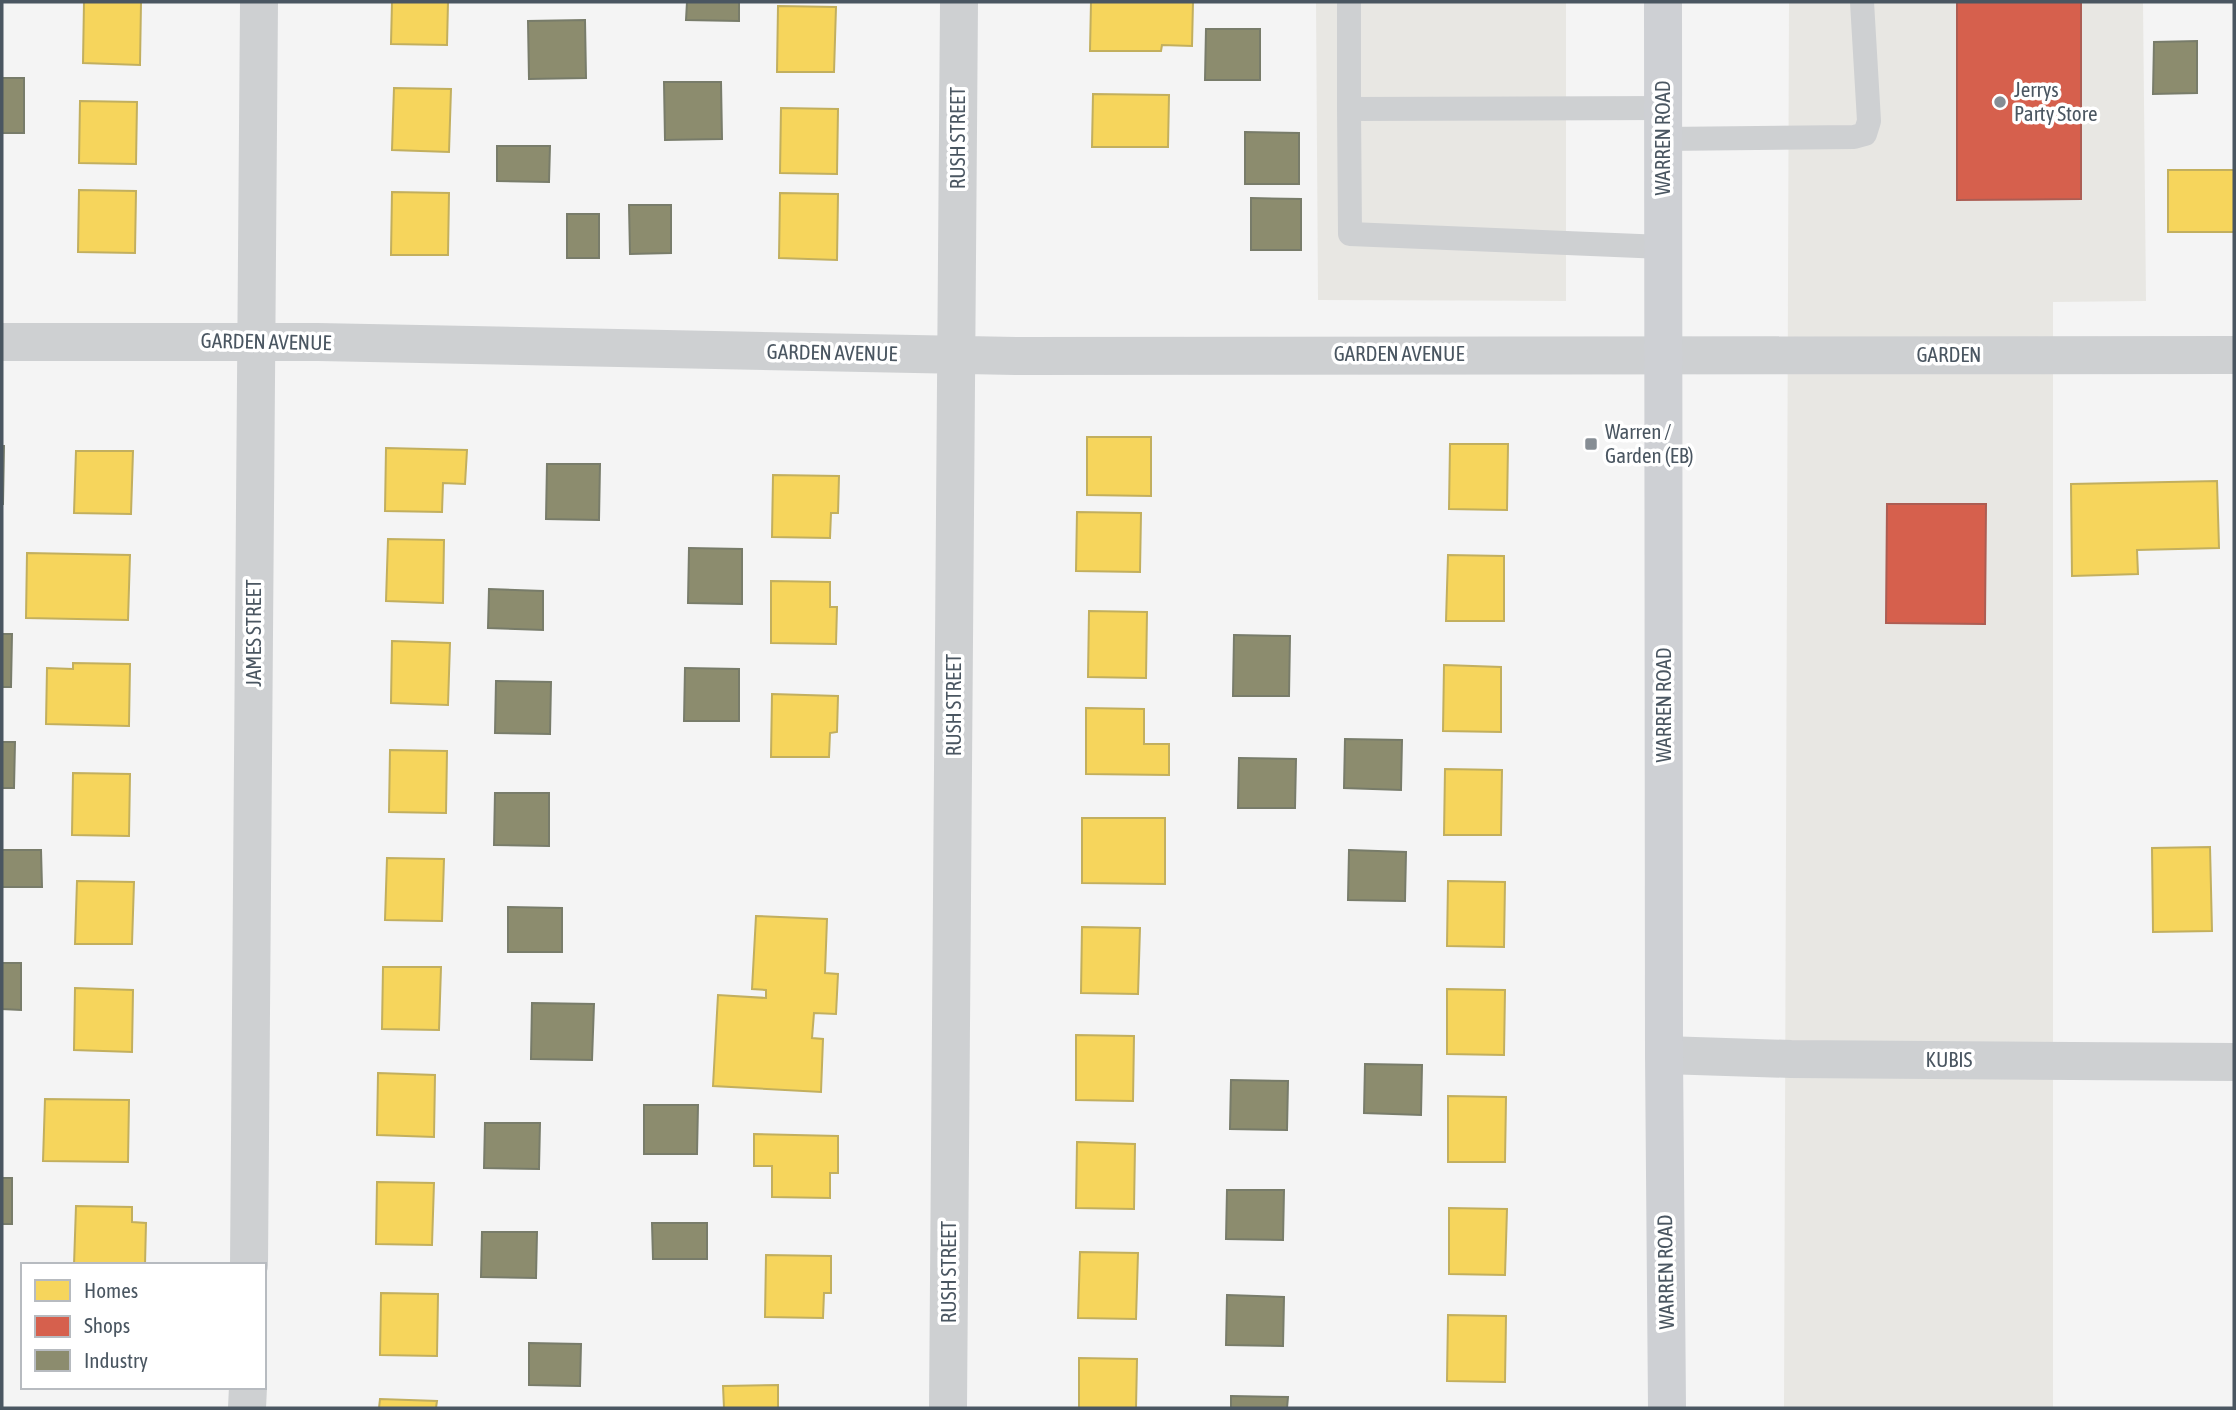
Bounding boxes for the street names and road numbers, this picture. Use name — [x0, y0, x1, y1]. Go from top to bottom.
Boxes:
street label: WARREN ROAD — [1650, 81, 1674, 195]
street label: RUSH STREET — [945, 87, 969, 189]
street label: GARDEN AVENUE — [200, 328, 332, 354]
street label: GARDEN AVENUE — [766, 339, 898, 365]
street label: GARDEN AVENUE — [1334, 341, 1464, 365]
street label: GARDEN — [1916, 342, 1982, 366]
street label: JAMES STREET — [241, 579, 265, 687]
street label: WARREN ROAD — [1651, 648, 1675, 762]
street label: RUSH STREET — [941, 654, 965, 756]
street label: KUBIS — [1926, 1047, 1973, 1071]
street label: WARREN ROAD — [1652, 1214, 1678, 1330]
street label: RUSH STREET — [936, 1221, 960, 1323]

